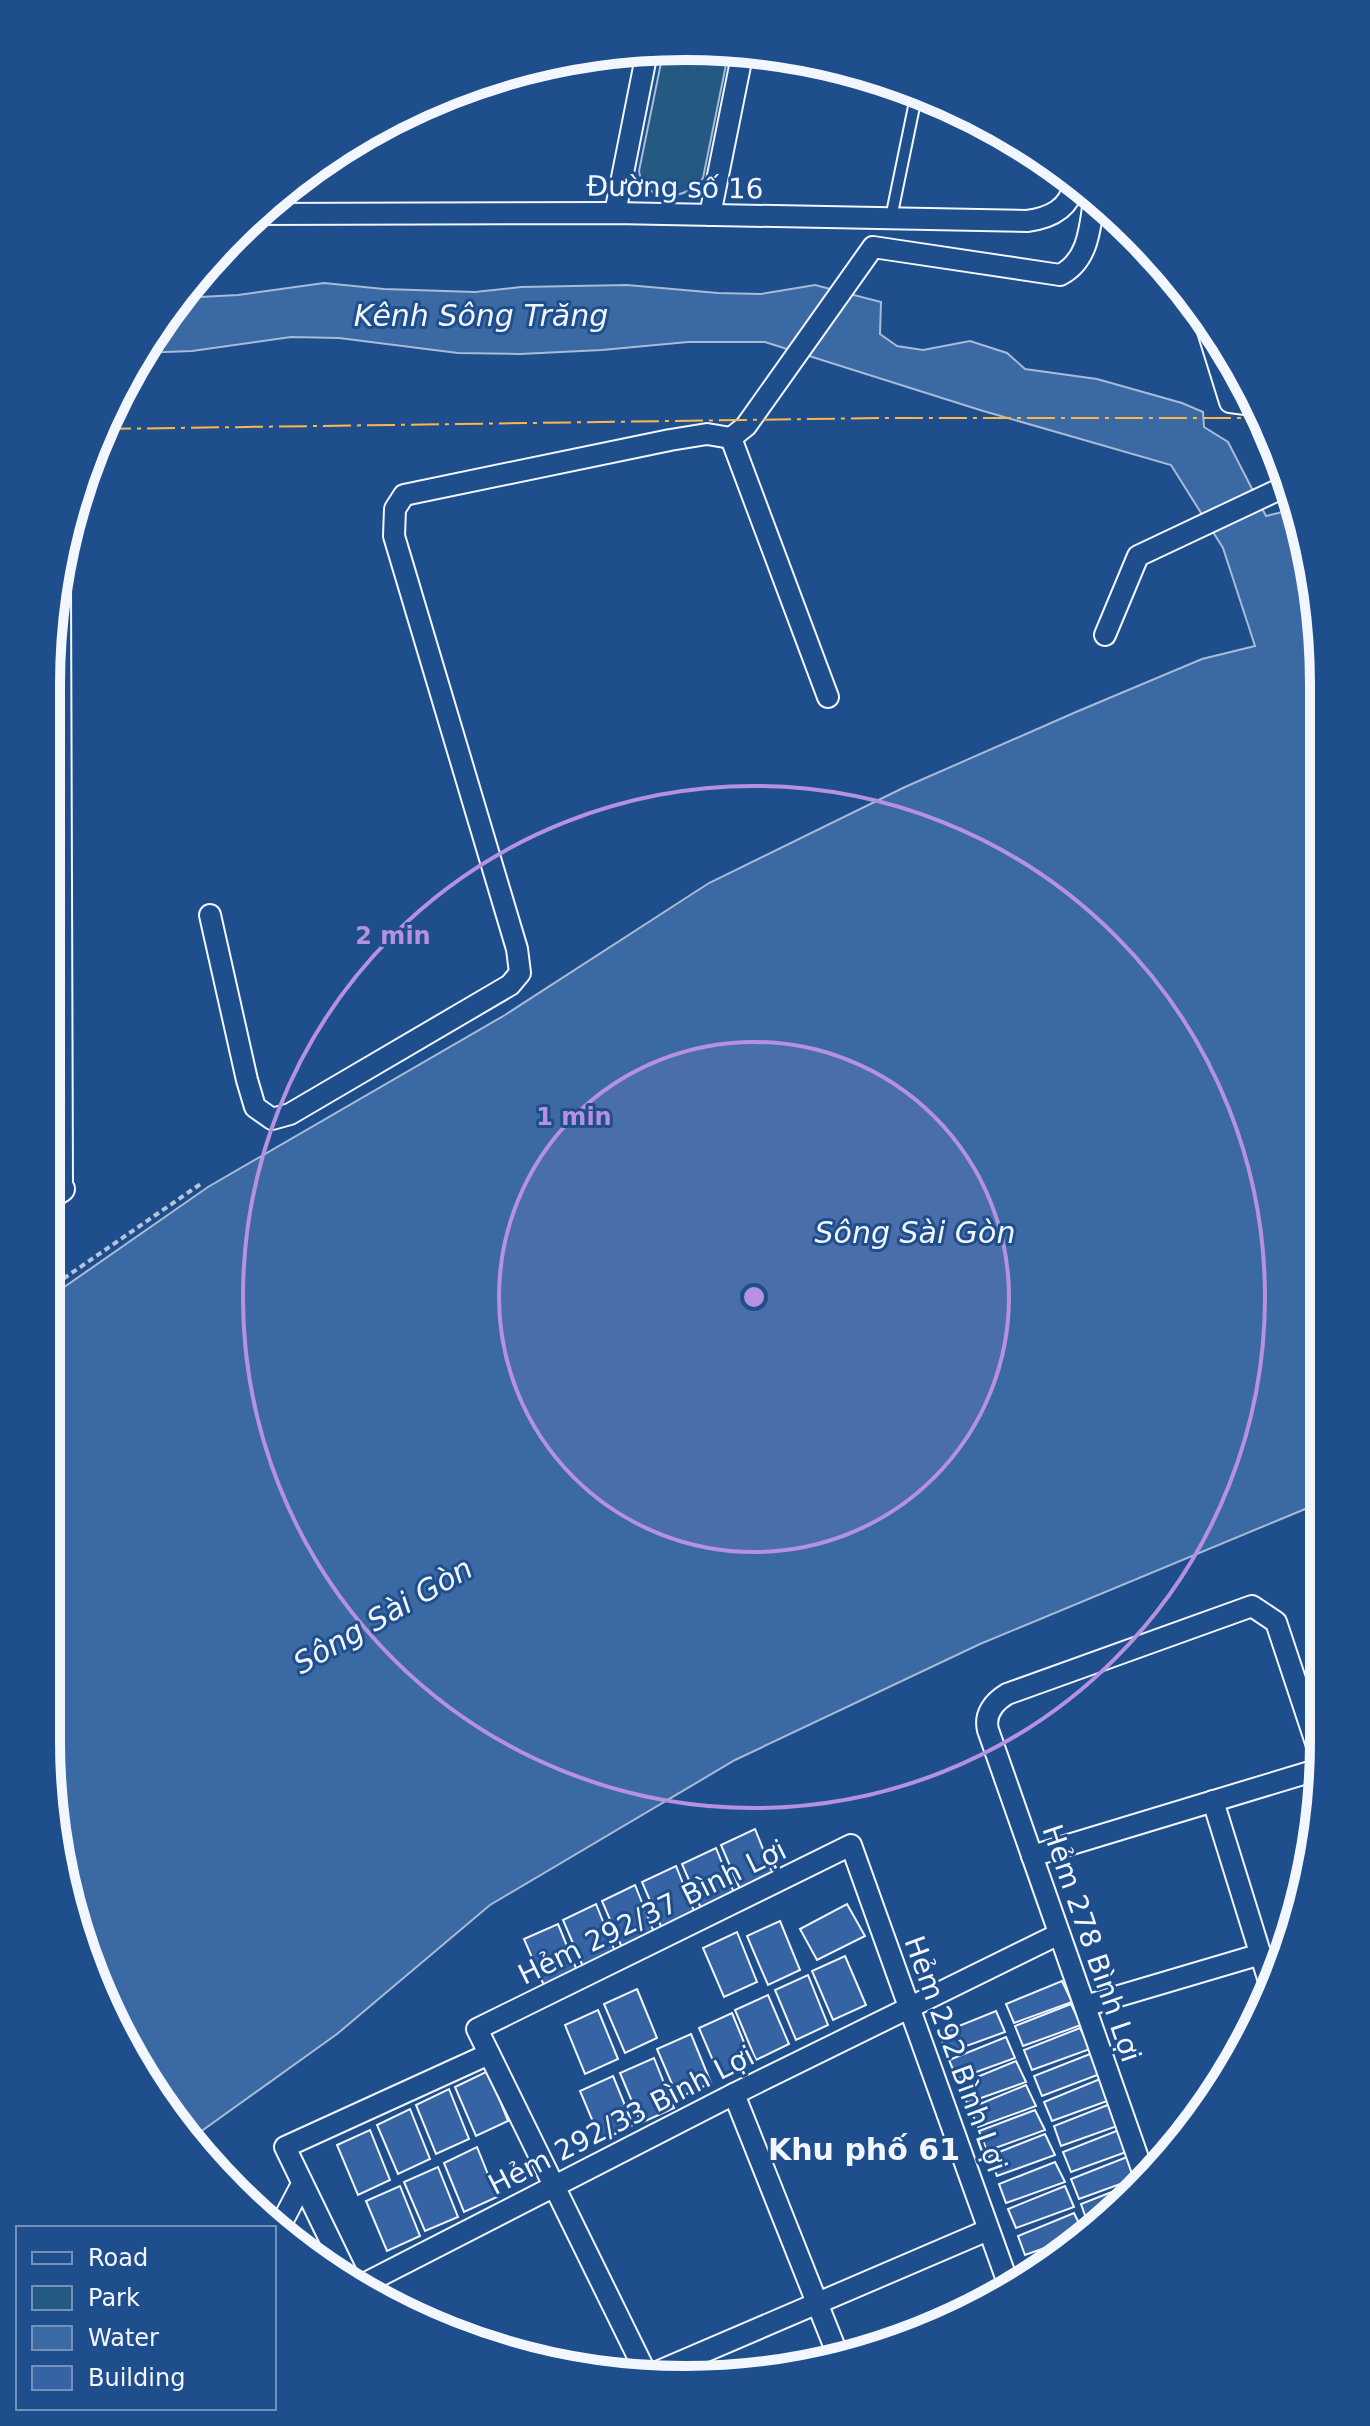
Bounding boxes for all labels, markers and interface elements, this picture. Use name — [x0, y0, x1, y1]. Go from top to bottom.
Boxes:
street label: Đường số 16 — [586, 169, 764, 206]
water label: Kênh Sông Trăng — [354, 298, 608, 333]
text: 2 min — [355, 922, 431, 950]
text: 1 min — [536, 1103, 612, 1131]
water label: Sông Sài Gòn — [815, 1215, 1015, 1250]
centre of rings — [740, 1283, 768, 1311]
water label: Sông Sài Gòn — [287, 1550, 478, 1681]
street label: Hẻm 278 Bình Lợi — [1035, 1820, 1148, 2066]
street label: Hẻm 292/37 Bình Lợi — [513, 1833, 791, 1992]
street label: Hẻm 292 Bình Lợi — [897, 1932, 1014, 2177]
street label: Hẻm 292/33 Bình Lợi — [483, 2039, 760, 2202]
district label: Khu phố 61 — [768, 2132, 960, 2167]
legend — [16, 2226, 276, 2410]
text: Road — [88, 2244, 148, 2272]
text: Park — [88, 2284, 140, 2312]
text: Water — [88, 2324, 159, 2352]
text: Building — [88, 2364, 185, 2392]

